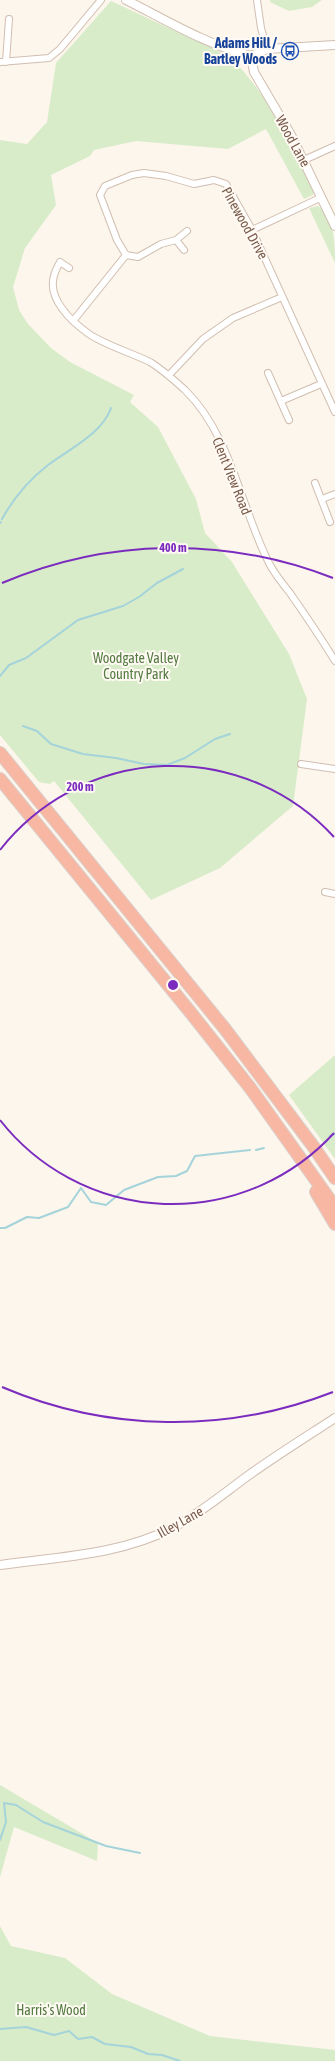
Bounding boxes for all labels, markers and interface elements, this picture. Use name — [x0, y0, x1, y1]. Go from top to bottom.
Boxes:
place label: Adams Hill / Bartley Woods — [204, 35, 277, 67]
bus stop icon: Adams Hill / Bartley Woods — [280, 41, 300, 61]
street label: Wood Lane — [272, 112, 314, 170]
street label: Pinewood Drive — [219, 184, 271, 262]
street label: Clent View Road — [209, 435, 255, 517]
text: 400 m — [158, 541, 187, 555]
park label: Woodgate Valley Country Park — [93, 650, 179, 682]
text: 200 m — [66, 780, 94, 794]
centre of rings — [166, 978, 180, 992]
street label: Illey Lane — [154, 1503, 206, 1541]
park label: Harris's Wood — [16, 2002, 86, 2018]

